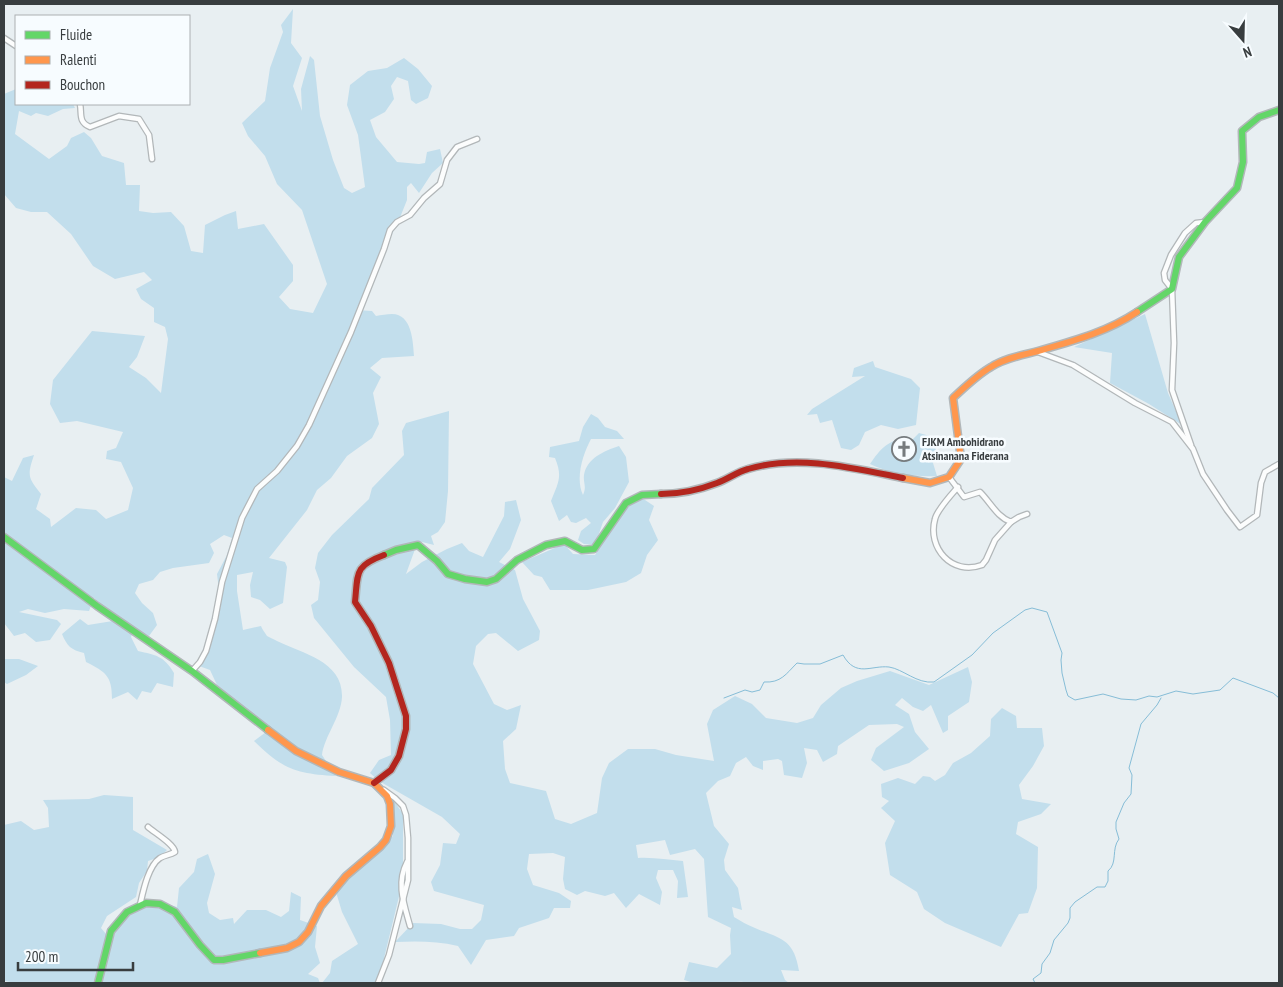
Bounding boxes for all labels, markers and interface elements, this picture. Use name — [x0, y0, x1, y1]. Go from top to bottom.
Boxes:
legend — [15, 15, 190, 105]
north arrow — [1218, 15, 1268, 65]
text: Fluide — [60, 25, 92, 44]
text: N — [1241, 42, 1254, 62]
text: Ralenti — [60, 50, 97, 69]
text: Bouchon — [60, 75, 105, 94]
place label: FJKM Ambohidrano Atsinanana Fiderana — [921, 434, 1009, 463]
church icon: FJKM Ambohidrano Atsinanana Fiderana — [891, 436, 917, 462]
scale bar — [18, 940, 132, 972]
text: 200 m — [25, 947, 58, 966]

